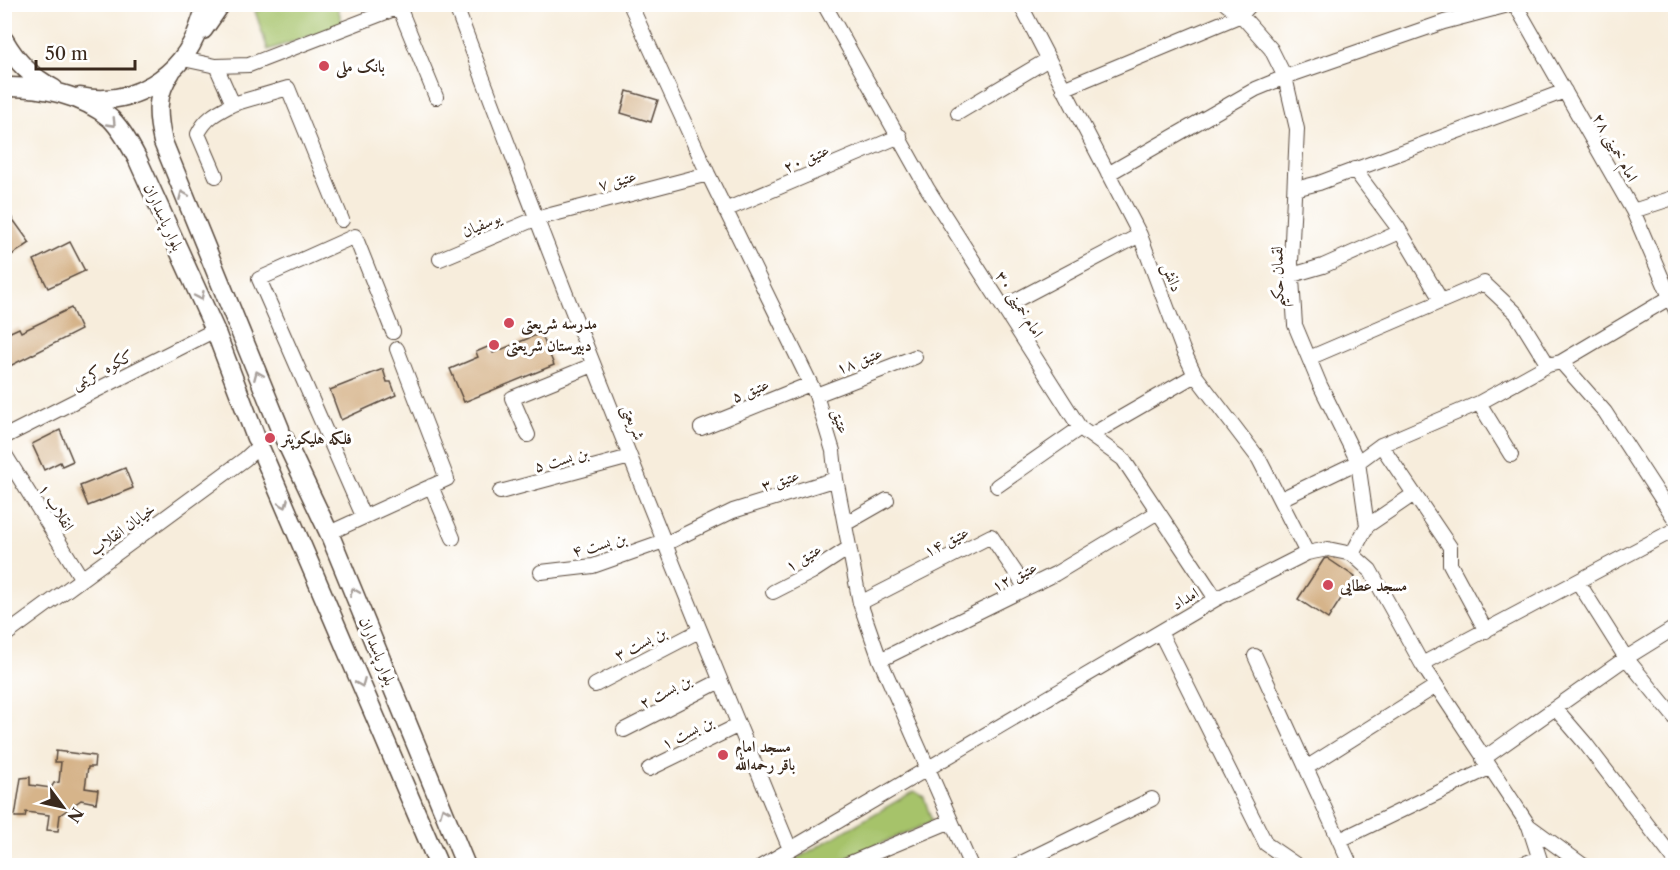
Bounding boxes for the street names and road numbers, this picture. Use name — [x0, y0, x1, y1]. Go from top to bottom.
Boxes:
street label: امام خمینی ۲۸ — [1585, 109, 1643, 187]
street label: عتیق ۲۰ — [780, 139, 832, 178]
street label: عتیق ۷ — [596, 165, 639, 196]
street label: بلوار پاسداران — [138, 180, 188, 255]
street label: یوسفیان — [458, 207, 505, 242]
street label: لقمان حکیم — [1266, 246, 1295, 308]
street label: دانش — [1157, 260, 1188, 295]
street label: امام خمینی ۳۰ — [987, 267, 1048, 344]
street label: عتیق ۱۸ — [833, 342, 885, 379]
street label: ککوه کریمی — [68, 345, 137, 395]
street label: عتیق ۵ — [728, 373, 772, 407]
street label: شریعتی — [616, 401, 650, 444]
street label: عتیق — [827, 406, 854, 436]
street label: بن بست ۵ — [532, 442, 591, 477]
street label: عتیق ۳ — [759, 465, 802, 496]
street label: انقلاب ۱ — [34, 480, 79, 535]
street label: خیابان انقلاب — [85, 498, 159, 560]
street label: عتیق ۱۴ — [920, 521, 972, 562]
street label: بن بست ۴ — [570, 527, 629, 562]
street label: عتیق ۱ — [781, 539, 825, 576]
street label: عتیق ۱۲ — [988, 556, 1040, 596]
street label: امداد — [1168, 582, 1202, 614]
street label: بلوار پاسداران — [353, 614, 401, 689]
street label: بن بست ۳ — [611, 622, 670, 665]
street label: بن بست ۲ — [636, 670, 695, 713]
street label: بن بست ۱ — [658, 711, 717, 754]

